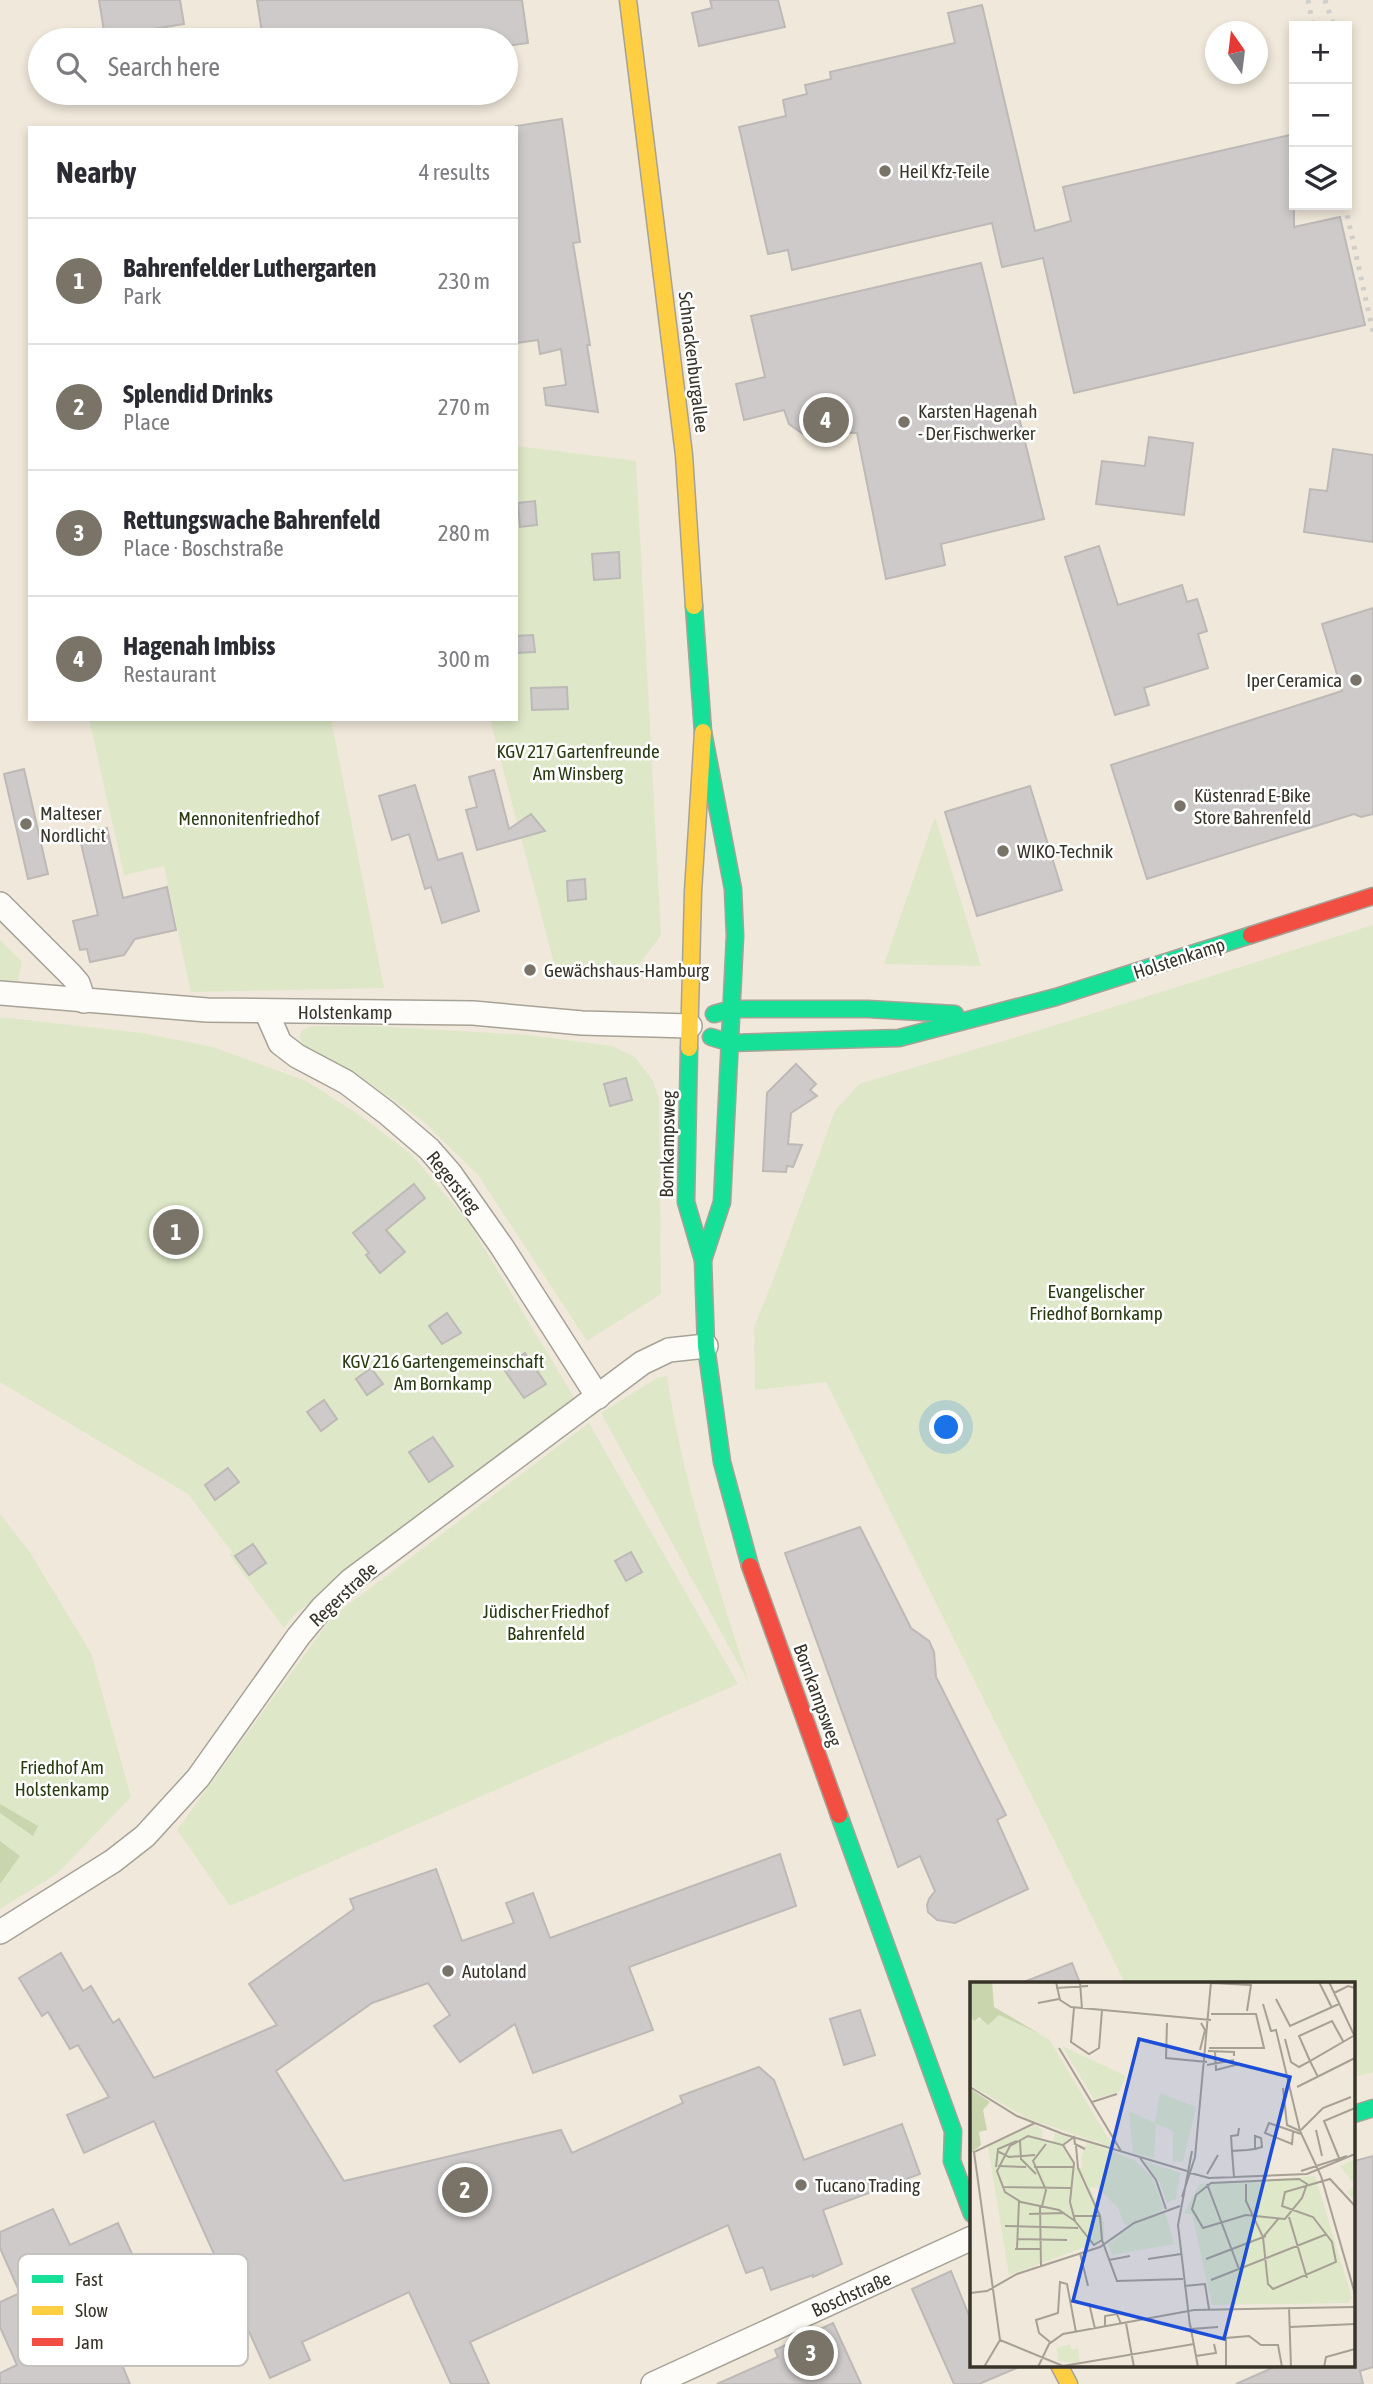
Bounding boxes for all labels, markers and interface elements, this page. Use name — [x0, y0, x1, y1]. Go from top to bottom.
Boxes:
north arrow — [1205, 21, 1268, 84]
map controls — [1289, 21, 1352, 210]
button: + — [1289, 21, 1352, 84]
search box — [28, 28, 518, 105]
icon: search — [52, 48, 90, 86]
text: Search here — [108, 52, 220, 82]
button: − — [1289, 84, 1352, 147]
button: layers — [1289, 147, 1352, 210]
text: Nearby — [56, 155, 136, 189]
text: 4 results — [419, 159, 490, 185]
place label: Heil Kfz-Teile — [899, 160, 990, 182]
marker: Heil Kfz-Teile — [877, 163, 893, 179]
text: Bahrenfelder Luthergarten — [123, 253, 376, 283]
text: 1 — [74, 268, 84, 294]
text: 230 m — [438, 268, 490, 294]
text: Park — [123, 283, 161, 309]
street label: Schnackenburgallee — [674, 290, 714, 434]
text: Splendid Drinks — [123, 379, 273, 409]
text: 2 — [74, 394, 84, 420]
text: 270 m — [438, 394, 490, 420]
pin: 4 — [803, 394, 849, 446]
place label: Karsten Hagenah - Der Fischwerker — [918, 400, 1037, 444]
text: Place — [123, 409, 170, 435]
marker: Karsten Hagenah - Der Fischwerker — [896, 414, 912, 430]
text: Rettungswache Bahrenfeld — [123, 505, 380, 535]
text: 3 — [74, 520, 84, 546]
text: 280 m — [438, 520, 490, 546]
text: Place · Boschstraße — [123, 535, 284, 561]
text: Hagenah Imbiss — [123, 631, 276, 661]
text: 4 — [74, 646, 84, 672]
text: 300 m — [438, 646, 490, 672]
text: Restaurant — [123, 661, 216, 687]
place label: Iper Ceramica — [1246, 669, 1342, 691]
marker: Iper Ceramica — [1348, 672, 1364, 688]
park label: KGV 217 Gartenfreunde Am Winsberg — [496, 740, 660, 784]
place label: Küstenrad E-Bike Store Bahrenfeld — [1194, 784, 1311, 828]
marker: Küstenrad E-Bike Store Bahrenfeld — [1172, 798, 1188, 814]
place label: Malteser Nordlicht — [40, 802, 106, 846]
park label: Mennonitenfriedhof — [178, 807, 320, 829]
marker: Malteser Nordlicht — [18, 816, 34, 832]
place label: WIKO-Technik — [1017, 840, 1114, 862]
marker: WIKO-Technik — [995, 843, 1011, 859]
street label: Holstenkamp — [1131, 933, 1227, 983]
place label: Gewächshaus-Hamburg — [544, 959, 710, 981]
marker: Gewächshaus-Hamburg — [522, 962, 538, 978]
street label: Holstenkamp — [298, 1001, 392, 1023]
street label: Bornkampsweg — [655, 1089, 679, 1198]
street label: Regerstieg — [422, 1147, 486, 1218]
pin: 1 — [153, 1206, 199, 1258]
park label: Evangelischer Friedhof Bornkamp — [1029, 1280, 1163, 1324]
park label: KGV 216 Gartengemeinschaft Am Bornkamp — [342, 1350, 544, 1394]
your location — [929, 1410, 963, 1444]
street label: Regerstraße — [305, 1557, 381, 1631]
park label: Jüdischer Friedhof Bahrenfeld — [483, 1600, 609, 1644]
street label: Bornkampsweg — [789, 1641, 847, 1750]
park label: Friedhof Am Holstenkamp — [15, 1756, 109, 1800]
place label: Autoland — [462, 1960, 527, 1982]
marker: Autoland — [440, 1963, 456, 1979]
inset map — [970, 1982, 1356, 2366]
pin: 2 — [442, 2164, 488, 2216]
place label: Tucano Trading — [815, 2174, 921, 2196]
marker: Tucano Trading — [793, 2177, 809, 2193]
legend — [18, 2254, 248, 2366]
street label: Boschstraße — [808, 2267, 894, 2321]
text: Fast — [75, 2268, 103, 2290]
text: Slow — [75, 2299, 109, 2321]
pin: 3 — [788, 2327, 834, 2379]
text: Jam — [75, 2331, 104, 2353]

